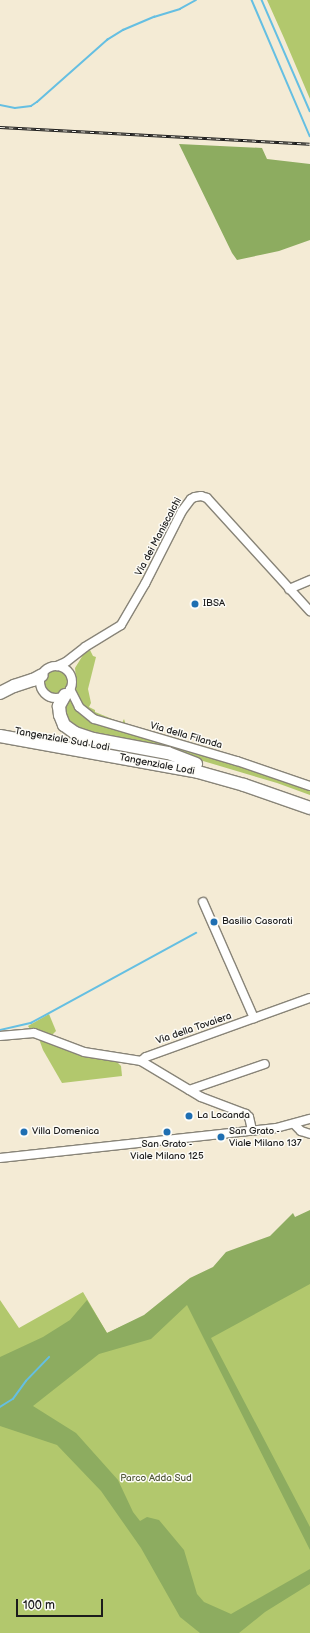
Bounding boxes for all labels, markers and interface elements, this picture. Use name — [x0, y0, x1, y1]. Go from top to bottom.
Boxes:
street label: Via dei Maniscalchi — [133, 496, 185, 578]
place label: IBSA — [203, 598, 225, 610]
marker: IBSA — [190, 599, 200, 609]
street label: Via della Filanda — [149, 720, 223, 752]
street label: Tangenziale Sud Lodi — [13, 726, 111, 754]
street label: Tangenziale Lodi — [118, 752, 196, 778]
place label: Basilio Casorati — [222, 916, 293, 928]
marker: Basilio Casorati — [209, 917, 219, 927]
street label: Via della Tovaiera — [154, 1010, 234, 1048]
place label: La Locanda — [197, 1110, 250, 1122]
marker: La Locanda — [184, 1111, 194, 1121]
place label: San Grato - Viale Milano 137 — [229, 1125, 302, 1148]
place label: Villa Domenica — [32, 1126, 99, 1138]
marker: Villa Domenica — [19, 1127, 29, 1137]
marker: San Grato - Viale Milano 125 — [162, 1127, 172, 1137]
marker: San Grato - Viale Milano 137 — [216, 1132, 226, 1142]
place label: San Grato - Viale Milano 125 — [130, 1138, 204, 1162]
park label: Parco Adda Sud — [120, 1473, 192, 1485]
scale bar — [18, 1591, 105, 1617]
text: 100 m — [23, 1598, 55, 1613]

